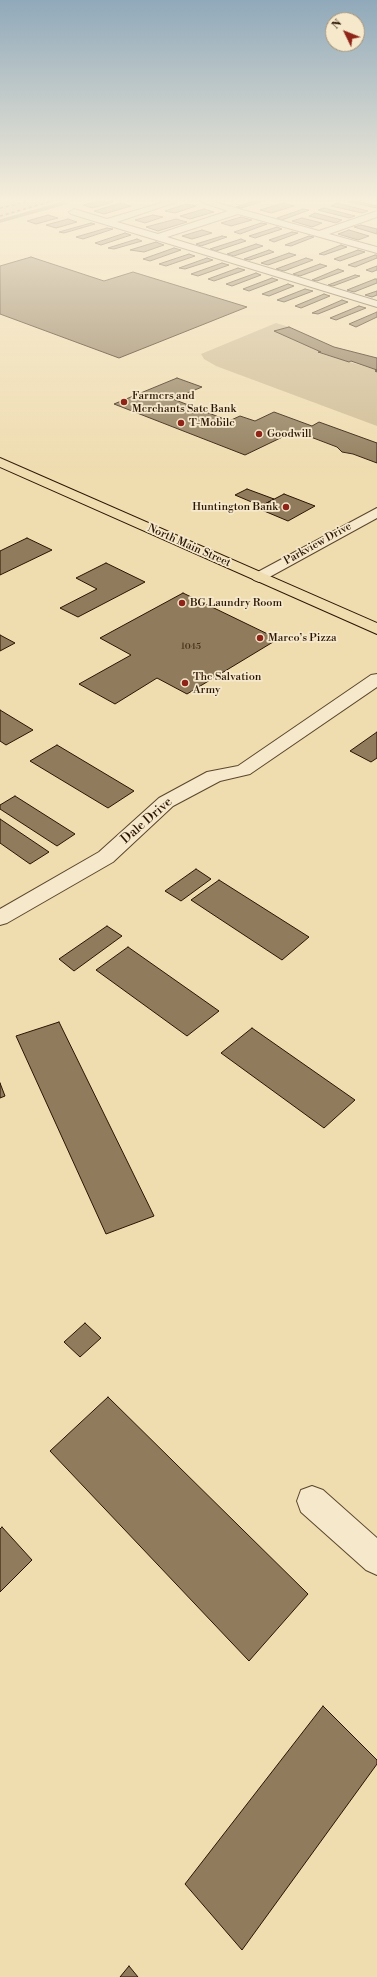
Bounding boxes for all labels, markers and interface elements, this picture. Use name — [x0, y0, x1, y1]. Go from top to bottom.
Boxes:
north arrow — [325, 12, 365, 52]
text: N — [329, 17, 345, 32]
place label: Farmers and Merchants Sate Bank — [132, 389, 236, 415]
marker: Farmers and Merchants Sate Bank — [119, 397, 129, 407]
place label: T-Mobile — [189, 416, 235, 430]
marker: T-Mobile — [176, 418, 186, 428]
place label: Goodwill — [267, 427, 312, 441]
marker: Goodwill — [254, 429, 264, 439]
place label: Huntington Bank — [192, 500, 278, 514]
marker: Huntington Bank — [281, 502, 291, 512]
street label: Parkview Drive — [282, 520, 354, 568]
street label: North Main Street — [145, 522, 233, 570]
place label: BG Laundry Room — [190, 596, 282, 610]
marker: BG Laundry Room — [177, 598, 187, 608]
place label: Marco’s Pizza — [268, 631, 337, 645]
marker: Marco’s Pizza — [255, 633, 265, 643]
house number: 1045 — [181, 642, 201, 652]
place label: The Salvation Army — [193, 670, 261, 696]
marker: The Salvation Army — [180, 678, 190, 688]
street label: Dale Drive — [118, 794, 176, 848]

